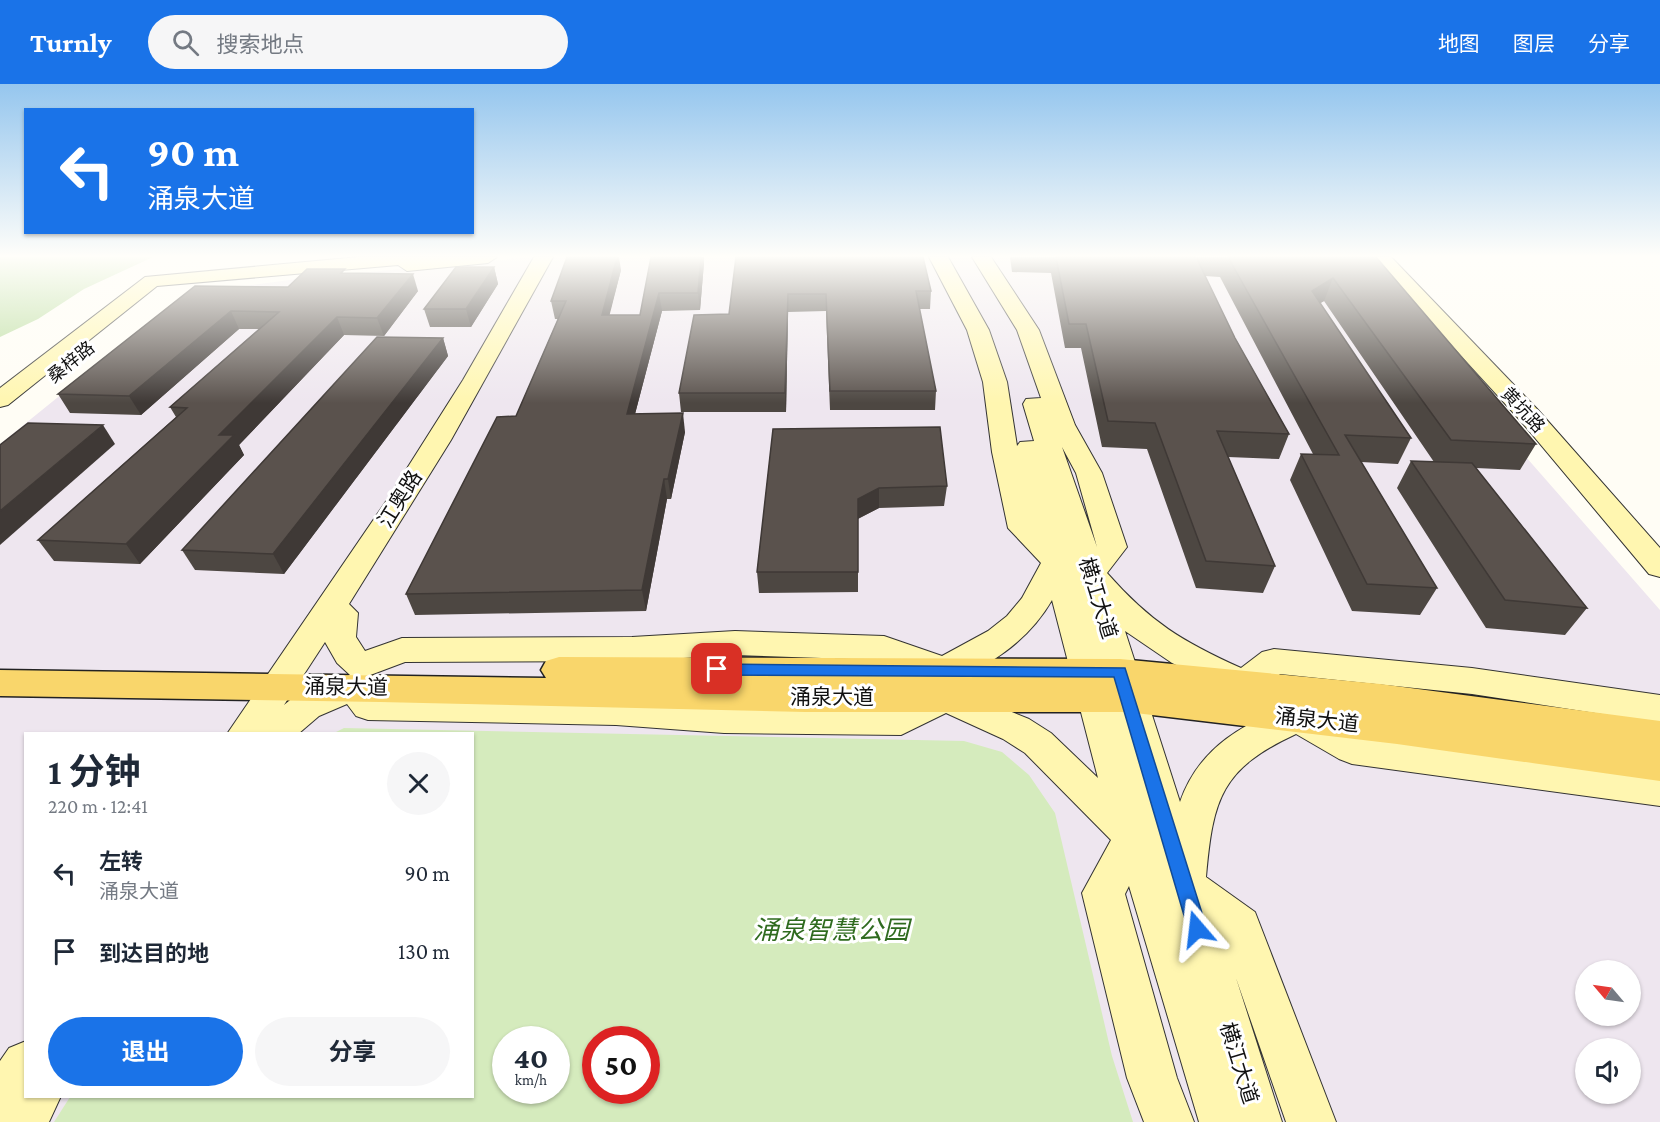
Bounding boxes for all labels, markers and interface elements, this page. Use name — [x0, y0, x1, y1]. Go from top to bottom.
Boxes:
search box — [148, 15, 568, 69]
icon: search — [169, 26, 202, 59]
text: Turnly — [30, 27, 112, 58]
text: 搜索地点 — [217, 32, 305, 57]
text: 地图 — [1438, 32, 1480, 56]
text: 图层 — [1513, 32, 1555, 56]
text: 分享 — [1588, 32, 1630, 56]
text: 90 m — [147, 128, 239, 175]
icon: left — [48, 132, 126, 210]
text: 涌泉大道 — [147, 184, 255, 214]
street label: 桑梓路 — [44, 337, 98, 387]
street label: 黄坑路 — [1497, 383, 1549, 437]
street label: 江奥路 — [373, 466, 427, 532]
street label: 横江大道 — [1074, 554, 1122, 642]
pin — [691, 643, 742, 694]
icon: arrive — [700, 652, 733, 685]
street label: 涌泉大道 — [304, 674, 388, 700]
street label: 涌泉大道 — [790, 685, 874, 709]
street label: 涌泉大道 — [1274, 704, 1360, 736]
text: 1 分钟 — [48, 752, 140, 792]
button: close — [387, 752, 450, 815]
text: 220 m · 12:41 — [48, 795, 148, 817]
text: 左转 — [99, 849, 143, 874]
icon: left — [48, 857, 81, 890]
text: 90 m — [405, 861, 450, 886]
text: 涌泉大道 — [99, 880, 179, 902]
position arrow — [1165, 897, 1229, 961]
park label: 涌泉智慧公园 — [753, 916, 913, 945]
icon: arrive — [48, 935, 81, 968]
text: 130 m — [398, 939, 450, 964]
text: 到达目的地 — [99, 941, 209, 966]
north arrow — [1575, 960, 1641, 1026]
map controls — [1575, 960, 1641, 1104]
button: 退出 — [48, 1017, 243, 1086]
button: 分享 — [255, 1017, 450, 1086]
street label: 横江大道 — [1215, 1019, 1263, 1107]
speed limit sign: 50 — [582, 1026, 660, 1104]
button: sound — [1575, 1038, 1641, 1104]
text: 40 — [514, 1041, 548, 1074]
text: km/h — [515, 1072, 547, 1088]

